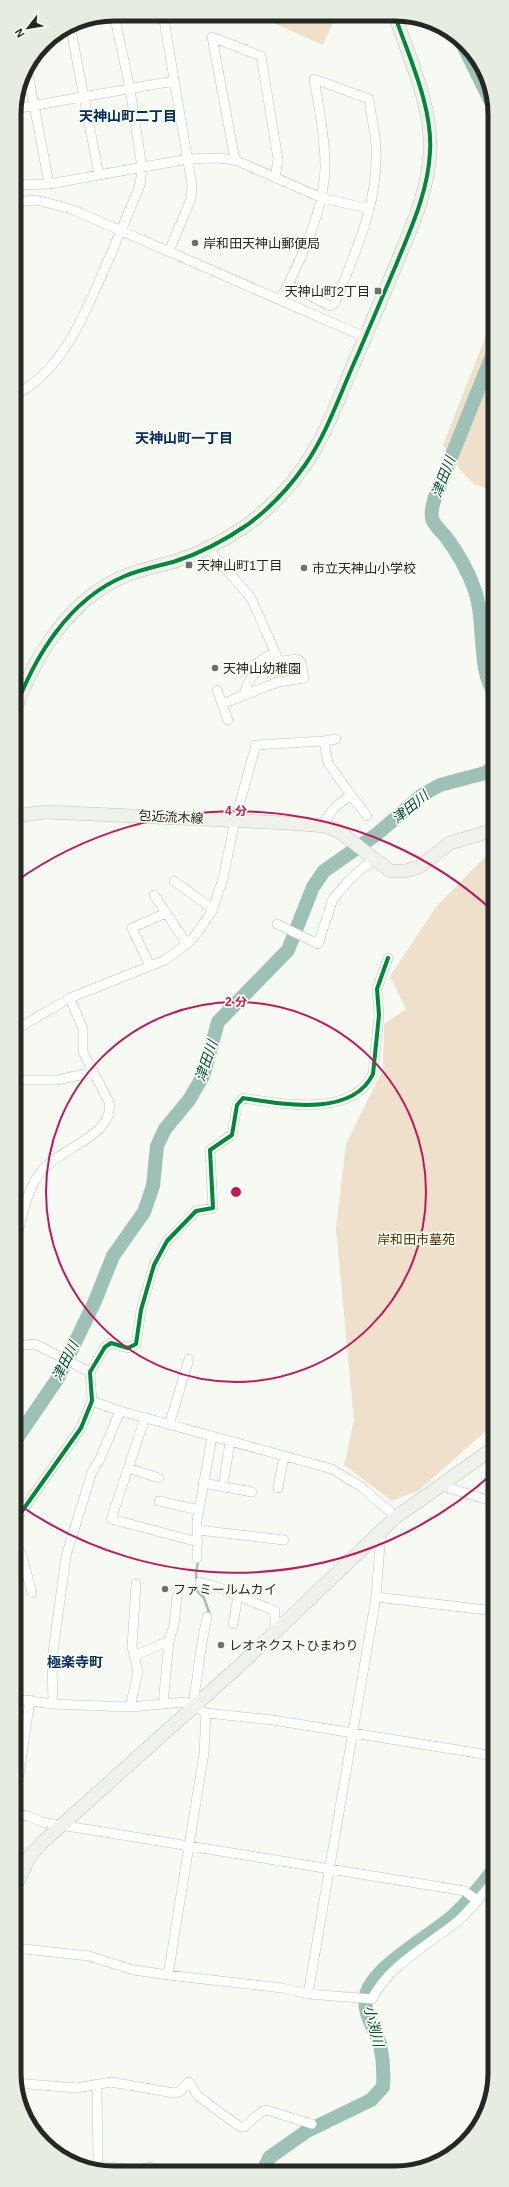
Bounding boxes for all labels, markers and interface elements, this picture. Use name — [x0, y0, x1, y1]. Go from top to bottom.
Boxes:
north arrow — [8, 8, 48, 48]
text: N — [12, 27, 27, 40]
district label: 天神山町二丁目 — [79, 108, 177, 124]
place label: 岸和田天神山郵便局 — [203, 236, 320, 251]
marker: 岸和田天神山郵便局 — [190, 238, 200, 248]
place label: 天神山町2丁目 — [285, 284, 370, 299]
marker: 天神山町2丁目 — [373, 286, 383, 296]
district label: 天神山町一丁目 — [135, 430, 233, 446]
water label: 津田川 — [428, 453, 459, 499]
place label: 天神山町1丁目 — [197, 558, 282, 573]
marker: 天神山町1丁目 — [184, 560, 194, 570]
place label: 市立天神山小学校 — [312, 561, 416, 576]
marker: 市立天神山小学校 — [299, 563, 309, 573]
place label: 天神山幼稚園 — [223, 661, 301, 676]
marker: 天神山幼稚園 — [210, 663, 220, 673]
water label: 津田川 — [389, 786, 433, 826]
text: 4 分 — [225, 804, 247, 818]
street label: 包近流木線 — [138, 808, 204, 826]
text: 2 分 — [225, 995, 247, 1009]
water label: 津田川 — [192, 1037, 221, 1083]
centre of rings — [229, 1185, 243, 1199]
park label: 岸和田市墓苑 — [377, 1232, 455, 1247]
water label: 津田川 — [49, 1337, 82, 1383]
place label: ファミールムカイ — [173, 1582, 277, 1597]
marker: ファミールムカイ — [160, 1584, 170, 1594]
place label: レオネクストひまわり — [229, 1638, 359, 1653]
marker: レオネクストひまわり — [216, 1640, 226, 1650]
district label: 極楽寺町 — [47, 1654, 103, 1670]
water label: 小渕川 — [361, 2004, 387, 2050]

